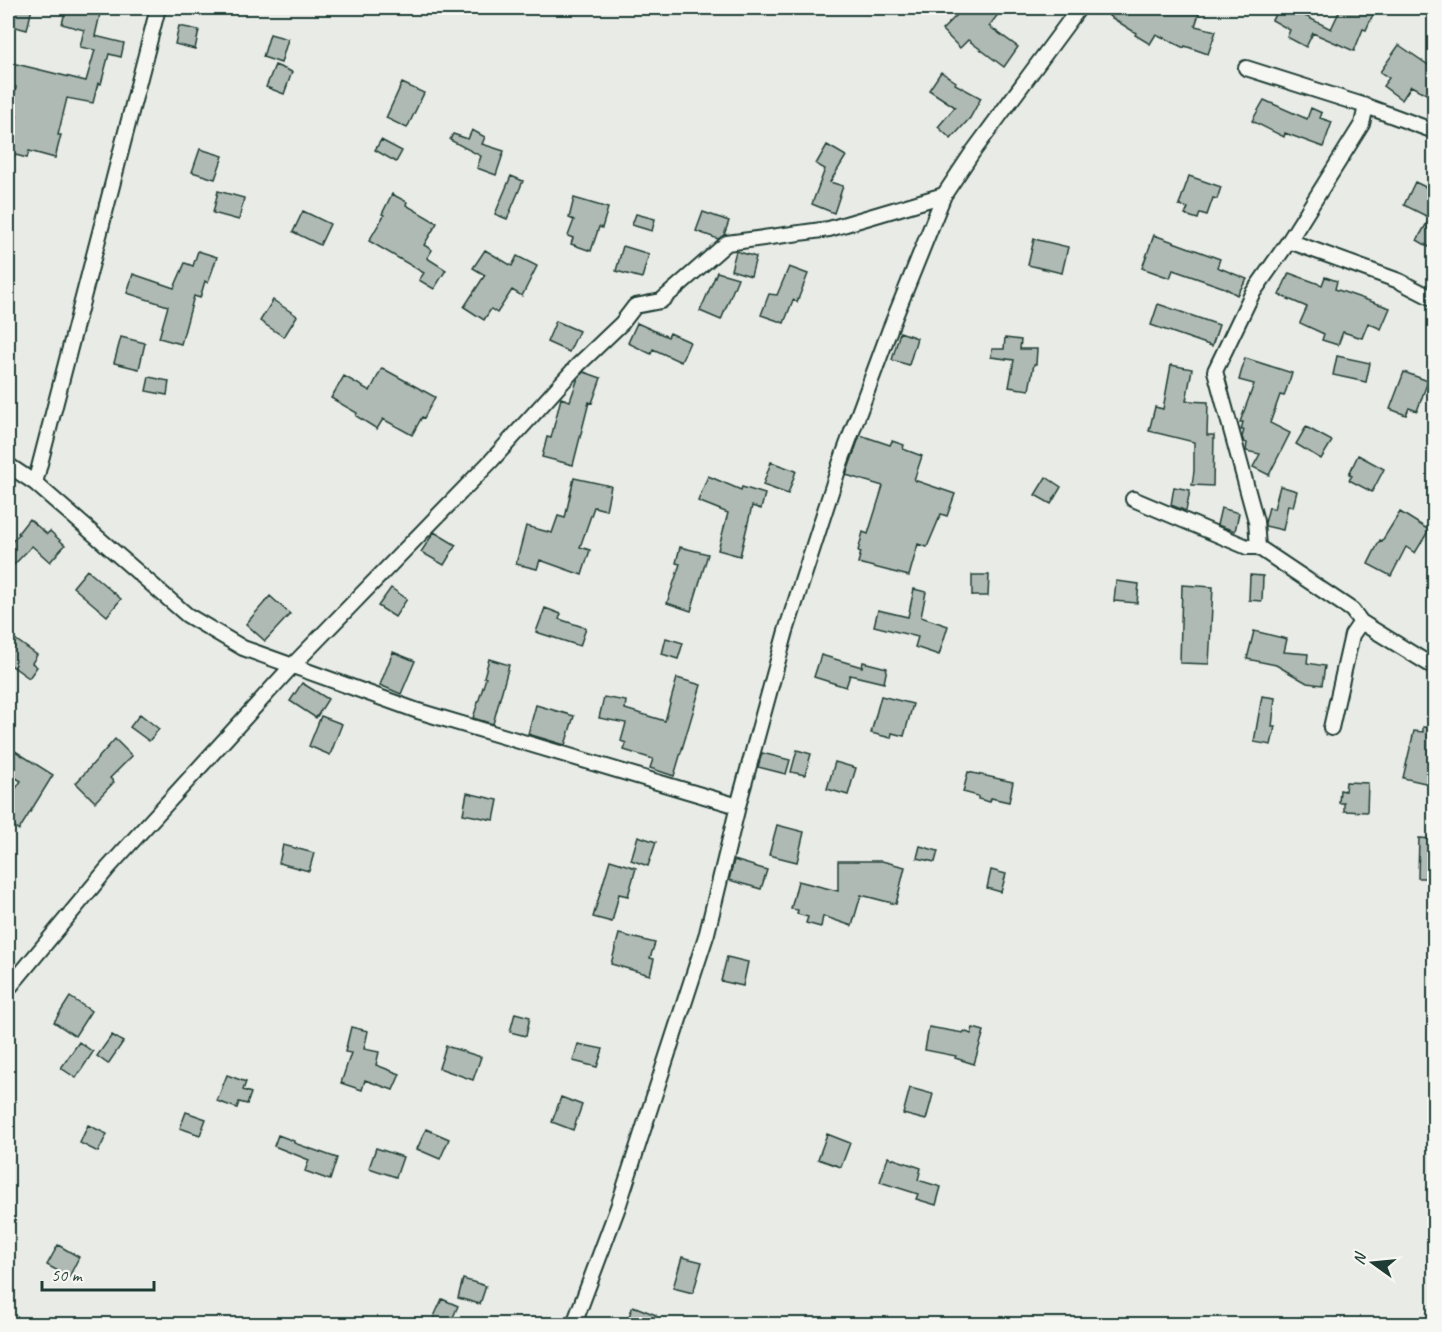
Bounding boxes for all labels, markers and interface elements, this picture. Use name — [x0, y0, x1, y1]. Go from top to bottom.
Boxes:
north arrow — [1343, 1233, 1403, 1293]
text: N — [1349, 1249, 1371, 1267]
scale bar — [42, 1254, 154, 1292]
text: 50 m — [51, 1264, 84, 1286]

